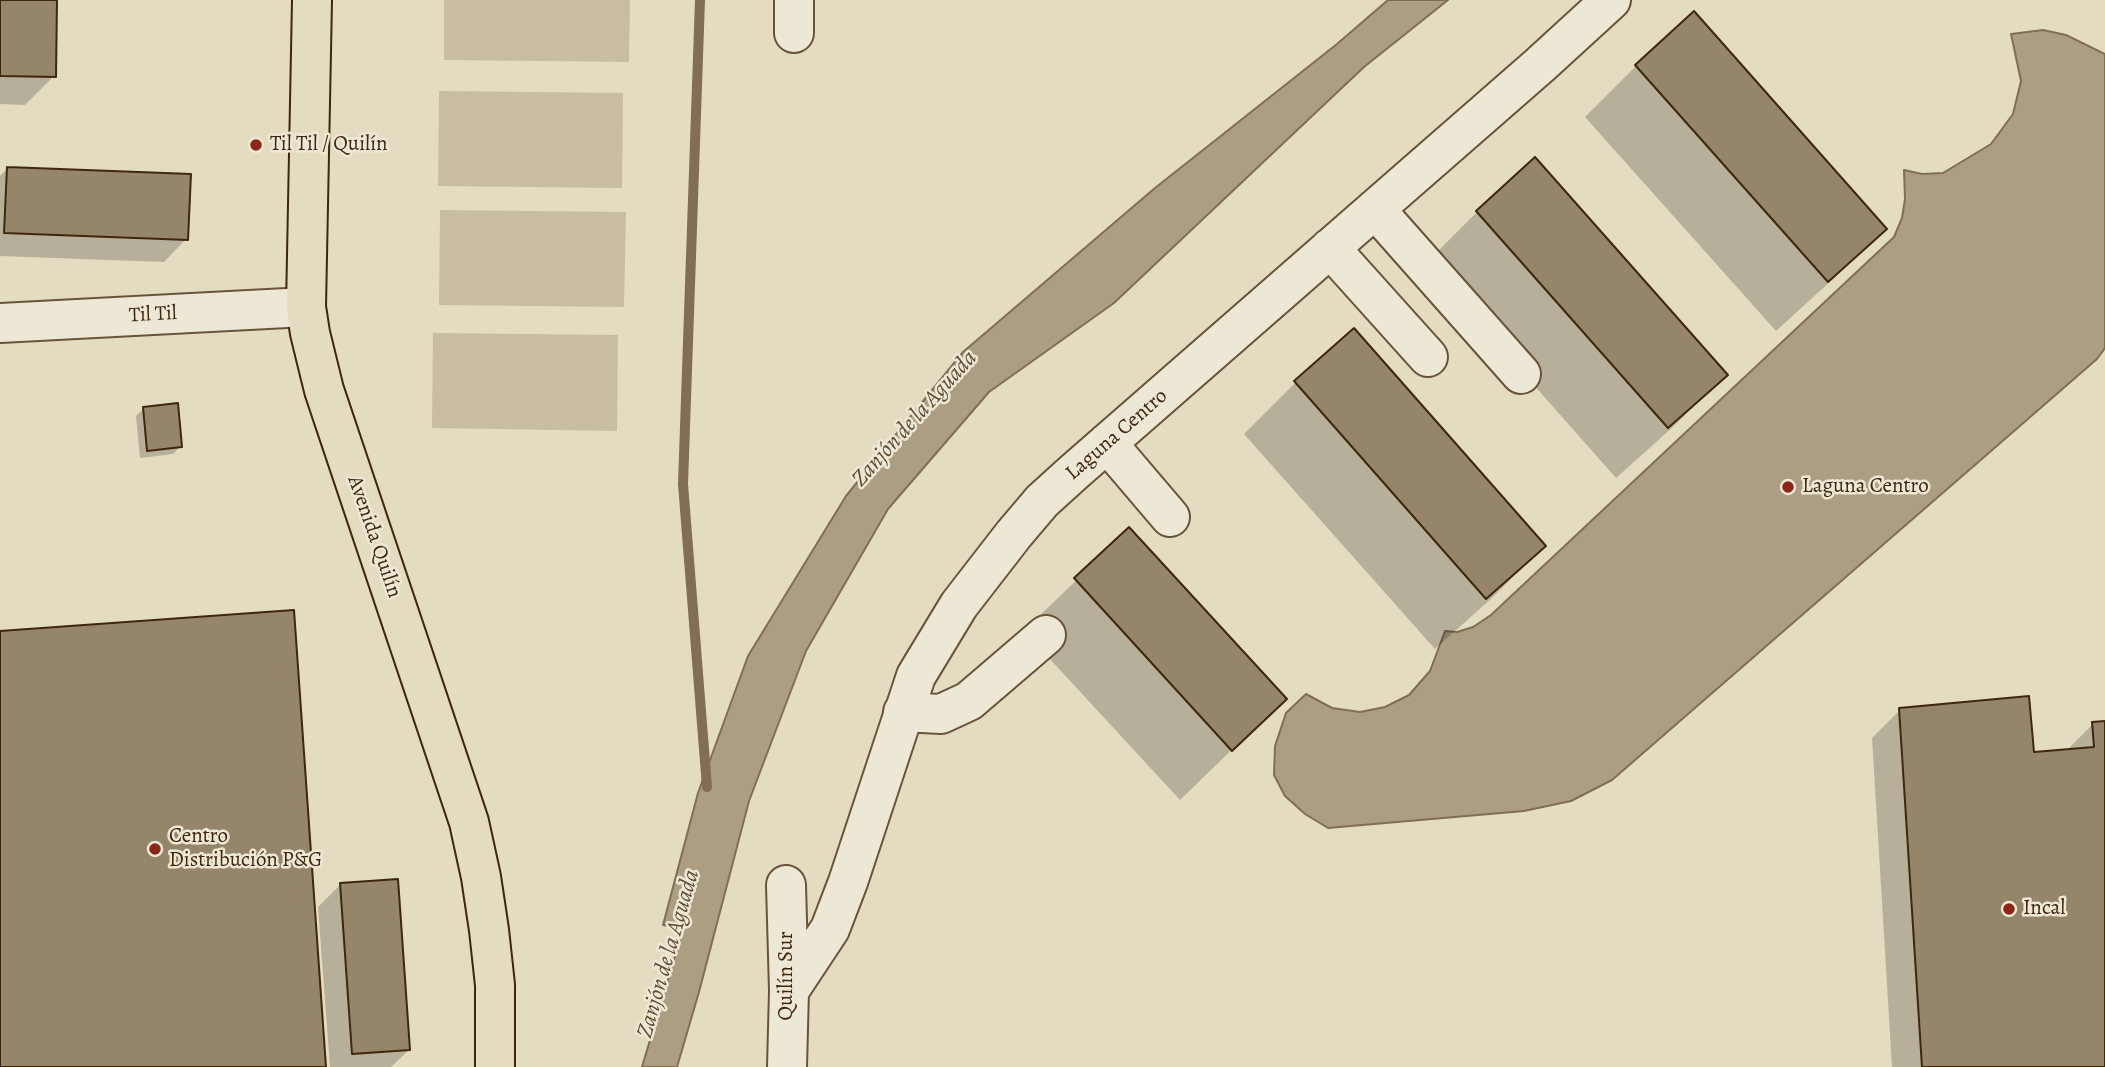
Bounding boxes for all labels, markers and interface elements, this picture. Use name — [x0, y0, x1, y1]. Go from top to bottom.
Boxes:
place label: Til Til / Quilín — [270, 132, 388, 158]
marker: Til Til / Quilín — [248, 137, 264, 153]
street label: Til Til — [128, 301, 178, 329]
water label: Zanjón de la Aguada — [847, 345, 983, 493]
street label: Laguna Centro — [1061, 384, 1173, 486]
street label: Avenida Quilín — [341, 473, 407, 601]
place label: Laguna Centro — [1802, 474, 1929, 500]
marker: Laguna Centro — [1780, 479, 1796, 495]
place label: Centro Distribución P&G — [169, 824, 322, 874]
marker: Centro Distribución P&G — [147, 841, 163, 857]
water label: Zanjón de la Aguada — [632, 867, 706, 1041]
place label: Incal — [2023, 896, 2065, 922]
marker: Incal — [2001, 901, 2017, 917]
street label: Quilín Sur — [774, 931, 800, 1021]

